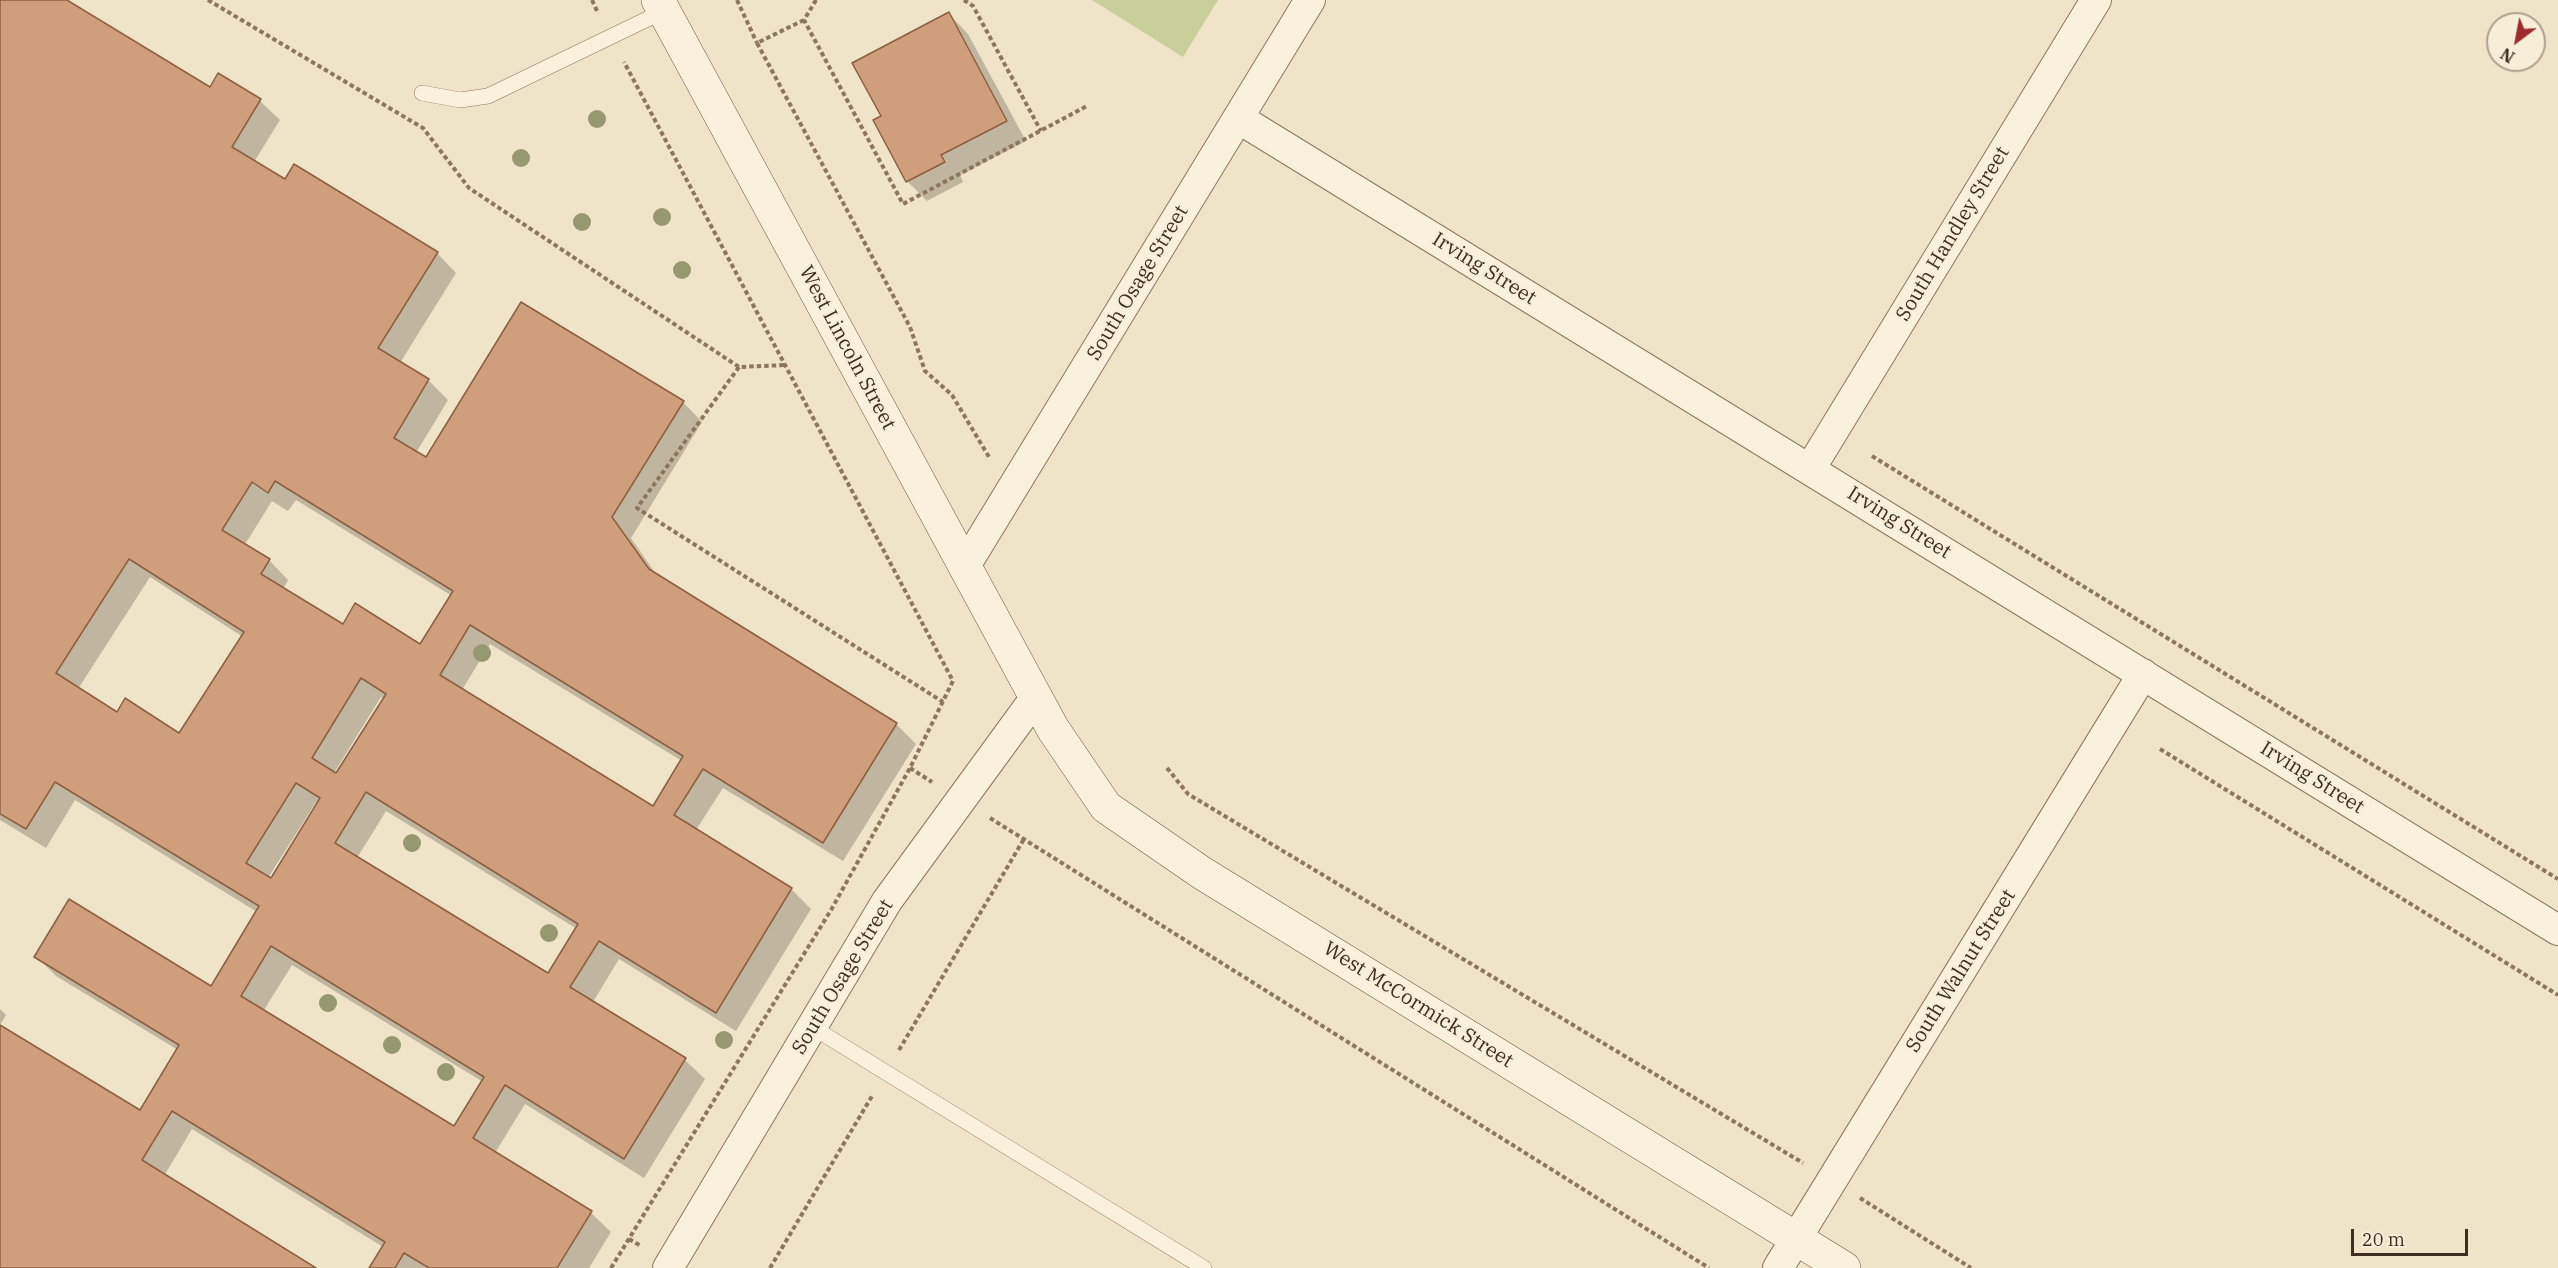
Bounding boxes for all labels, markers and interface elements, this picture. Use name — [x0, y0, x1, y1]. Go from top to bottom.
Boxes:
north arrow — [2486, 12, 2546, 72]
text: N — [2497, 44, 2518, 67]
street label: South Handley Street — [1891, 142, 2015, 326]
street label: South Osage Street — [1082, 201, 1194, 365]
street label: Irving Street — [1428, 228, 1540, 310]
street label: West Lincoln Street — [794, 262, 900, 434]
street label: Irving Street — [1843, 482, 1955, 564]
street label: Irving Street — [2256, 737, 2368, 819]
street label: South Walnut Street — [1901, 885, 2021, 1057]
street label: South Osage Street — [787, 895, 899, 1059]
street label: West McCormick Street — [1319, 937, 1517, 1073]
scale bar — [2354, 1217, 2471, 1255]
text: 20 m — [2362, 1228, 2405, 1251]

